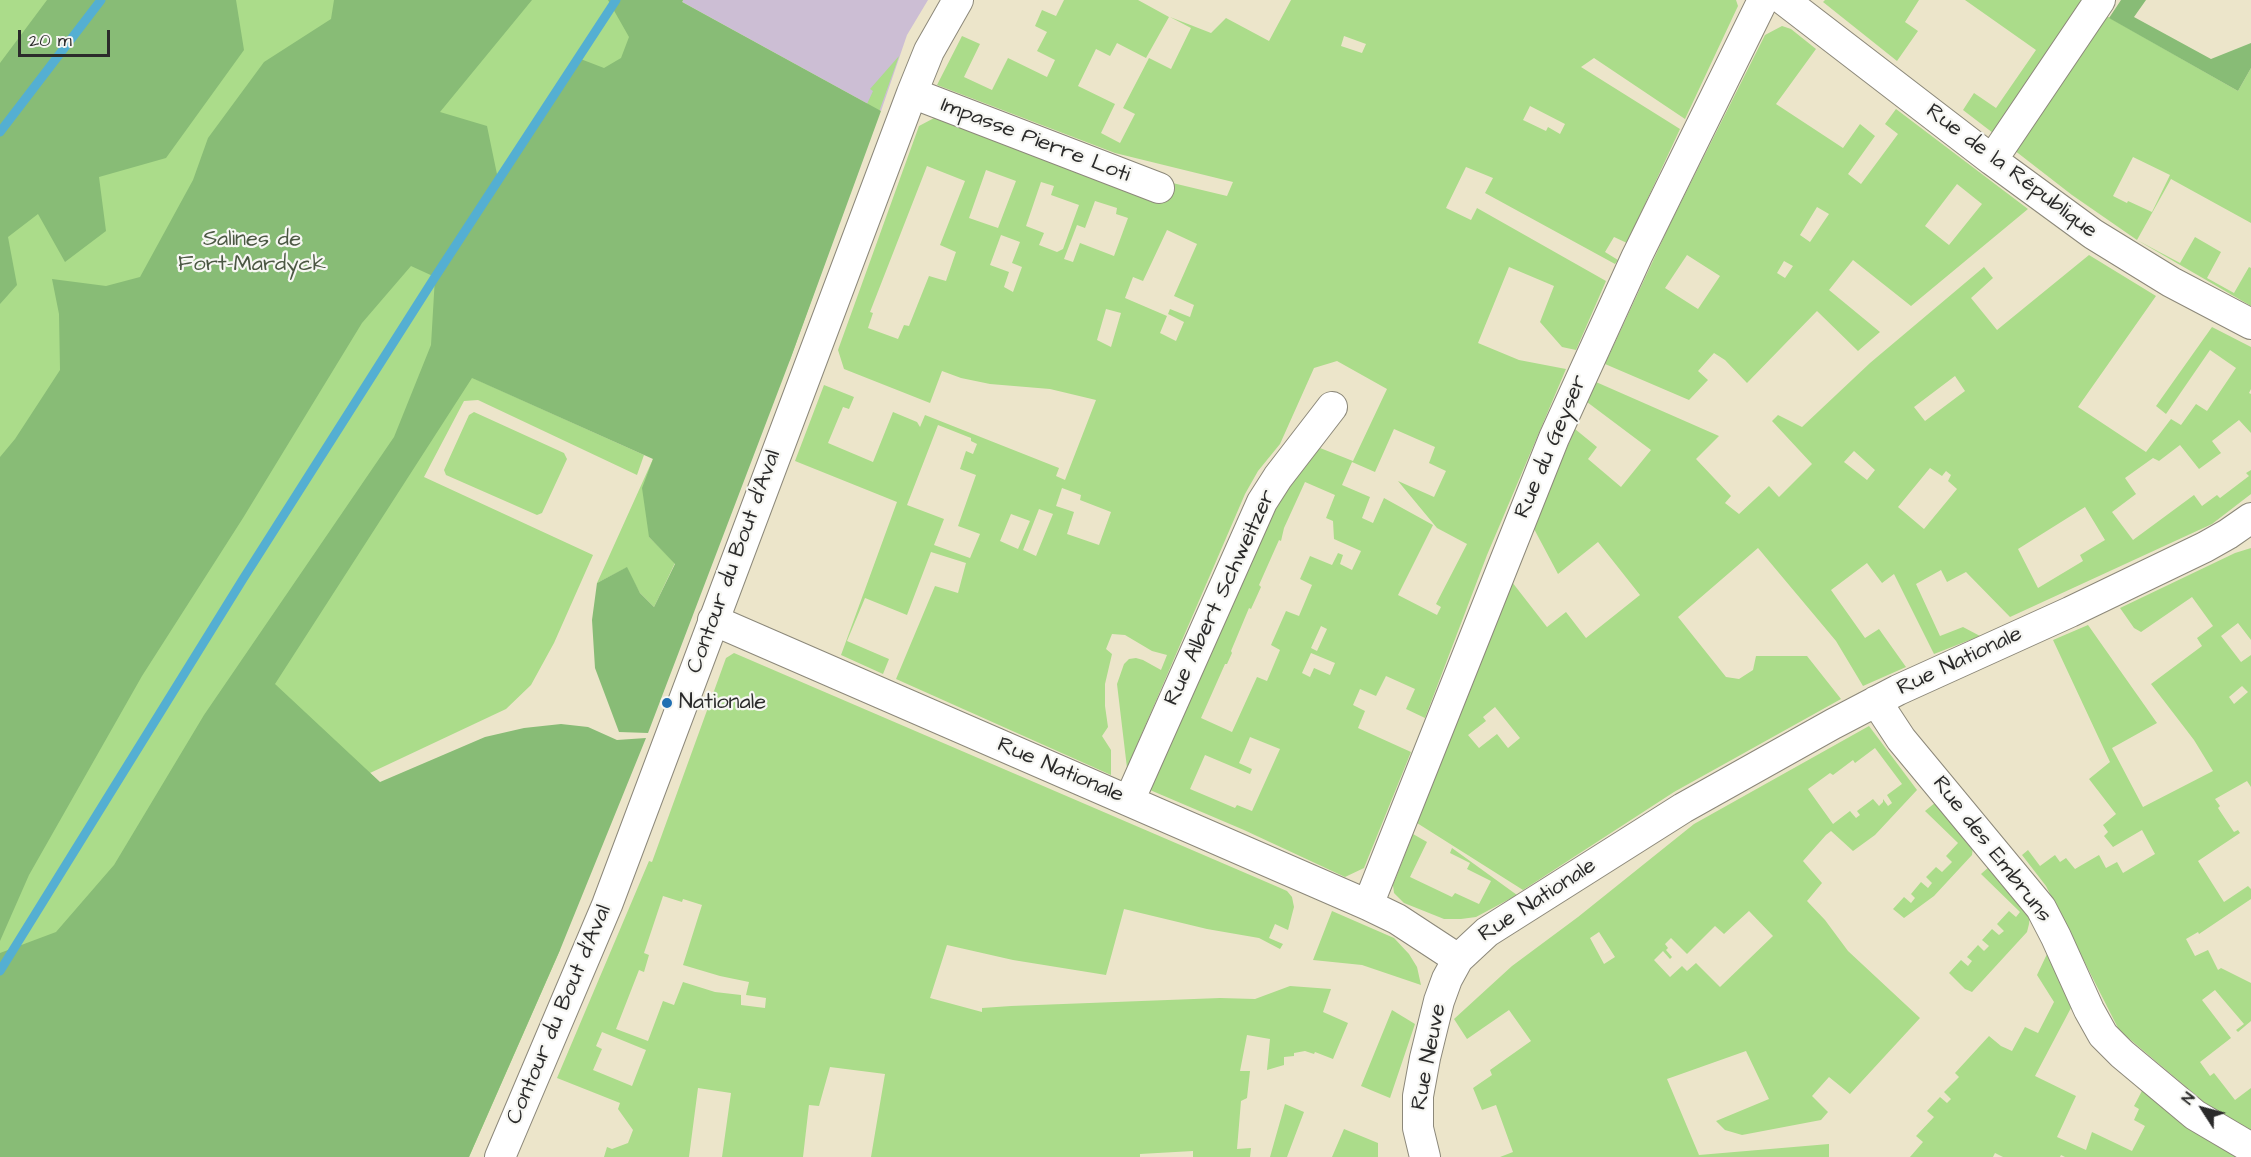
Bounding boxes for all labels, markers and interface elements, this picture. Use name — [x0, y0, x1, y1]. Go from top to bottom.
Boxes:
scale bar — [21, 18, 112, 56]
text: 20 m — [29, 28, 72, 53]
street label: Impasse Pierre Loti — [937, 93, 1133, 189]
street label: Rue de la République — [1920, 99, 2102, 245]
park label: Salines de Fort-Mardyck — [178, 227, 326, 278]
street label: Rue du Geyser — [1510, 371, 1594, 523]
street label: Contour du Bout d'Aval — [682, 447, 788, 677]
street label: Rue Albert Schweitzer — [1159, 486, 1283, 710]
street label: Rue Nationale — [1893, 622, 2027, 702]
place label: Nationale — [679, 690, 766, 716]
marker: Nationale — [660, 696, 674, 710]
street label: Rue Nationale — [993, 733, 1127, 809]
street label: Rue des Embruns — [1926, 772, 2056, 928]
street label: Rue Nationale — [1474, 853, 1602, 949]
street label: Contour du Bout d'Aval — [502, 901, 618, 1129]
street label: Rue Neuve — [1407, 1002, 1453, 1112]
north arrow — [2173, 1079, 2233, 1139]
text: N — [2177, 1088, 2200, 1109]

